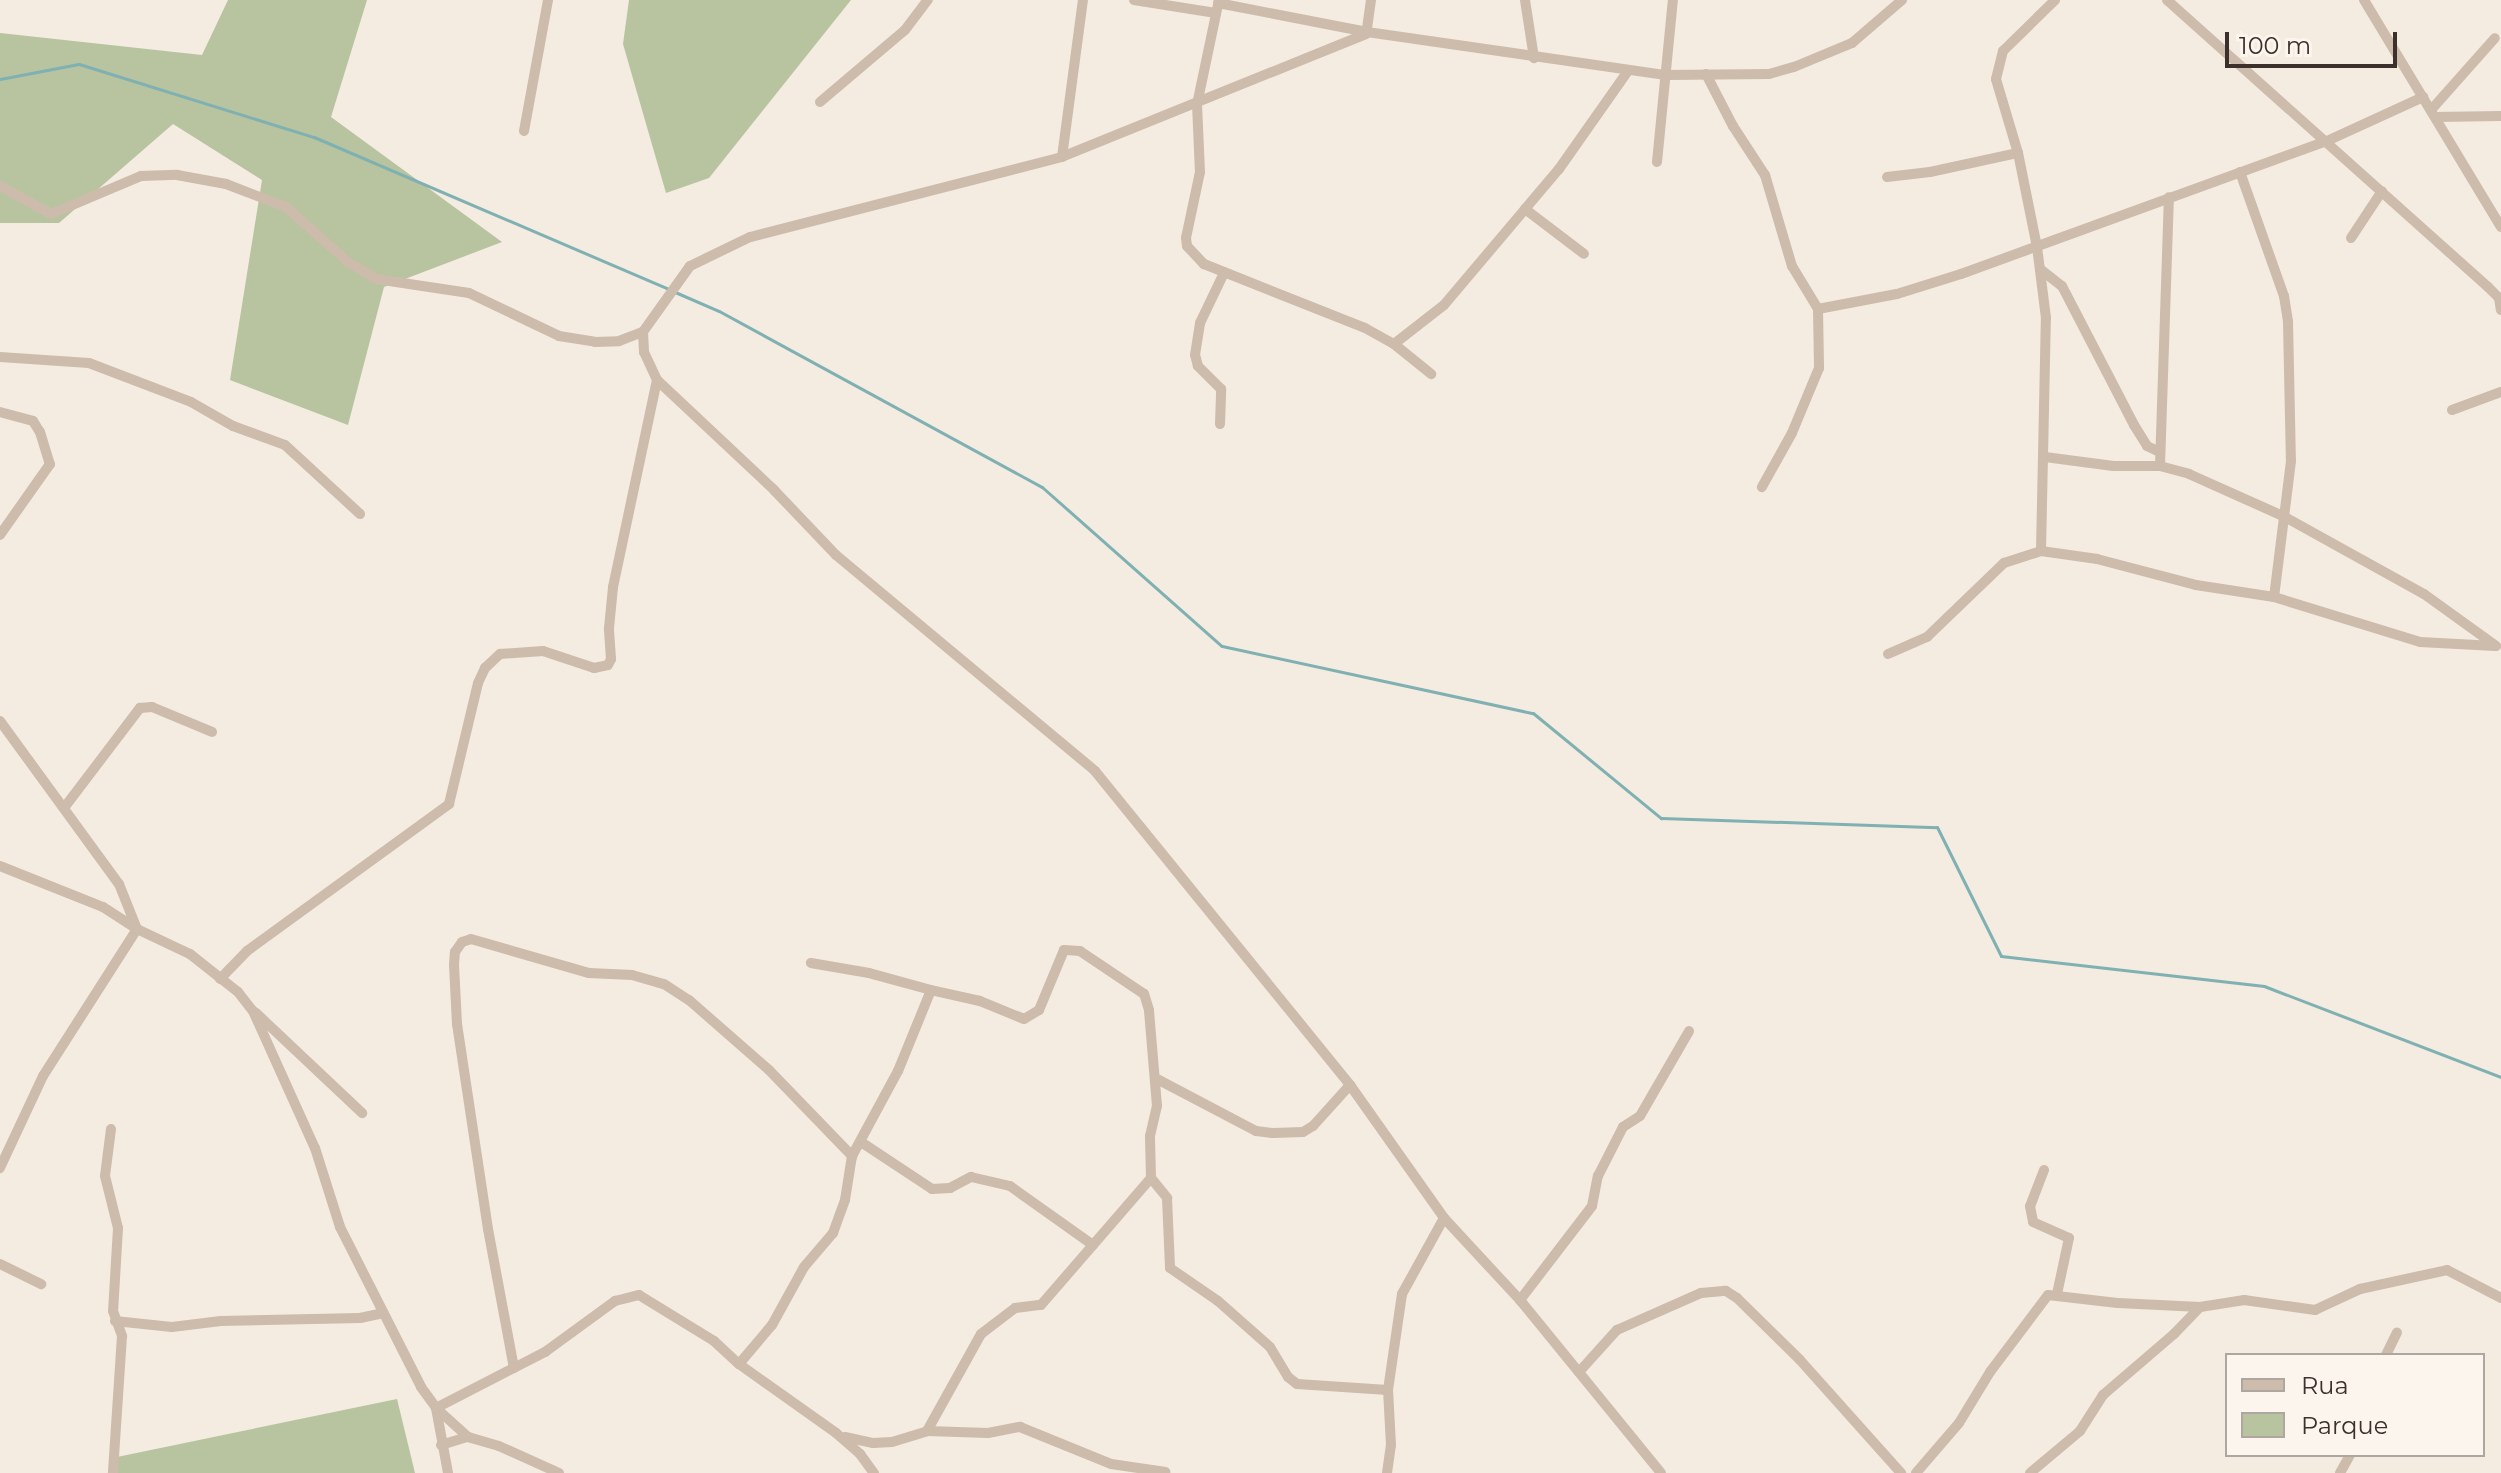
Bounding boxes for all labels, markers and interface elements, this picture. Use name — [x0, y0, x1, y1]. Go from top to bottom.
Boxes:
scale bar — [2229, 16, 2401, 66]
text: 100 m — [2239, 31, 2311, 60]
legend — [2225, 1353, 2485, 1457]
text: Rua — [2301, 1371, 2349, 1400]
text: Parque — [2301, 1411, 2388, 1440]

